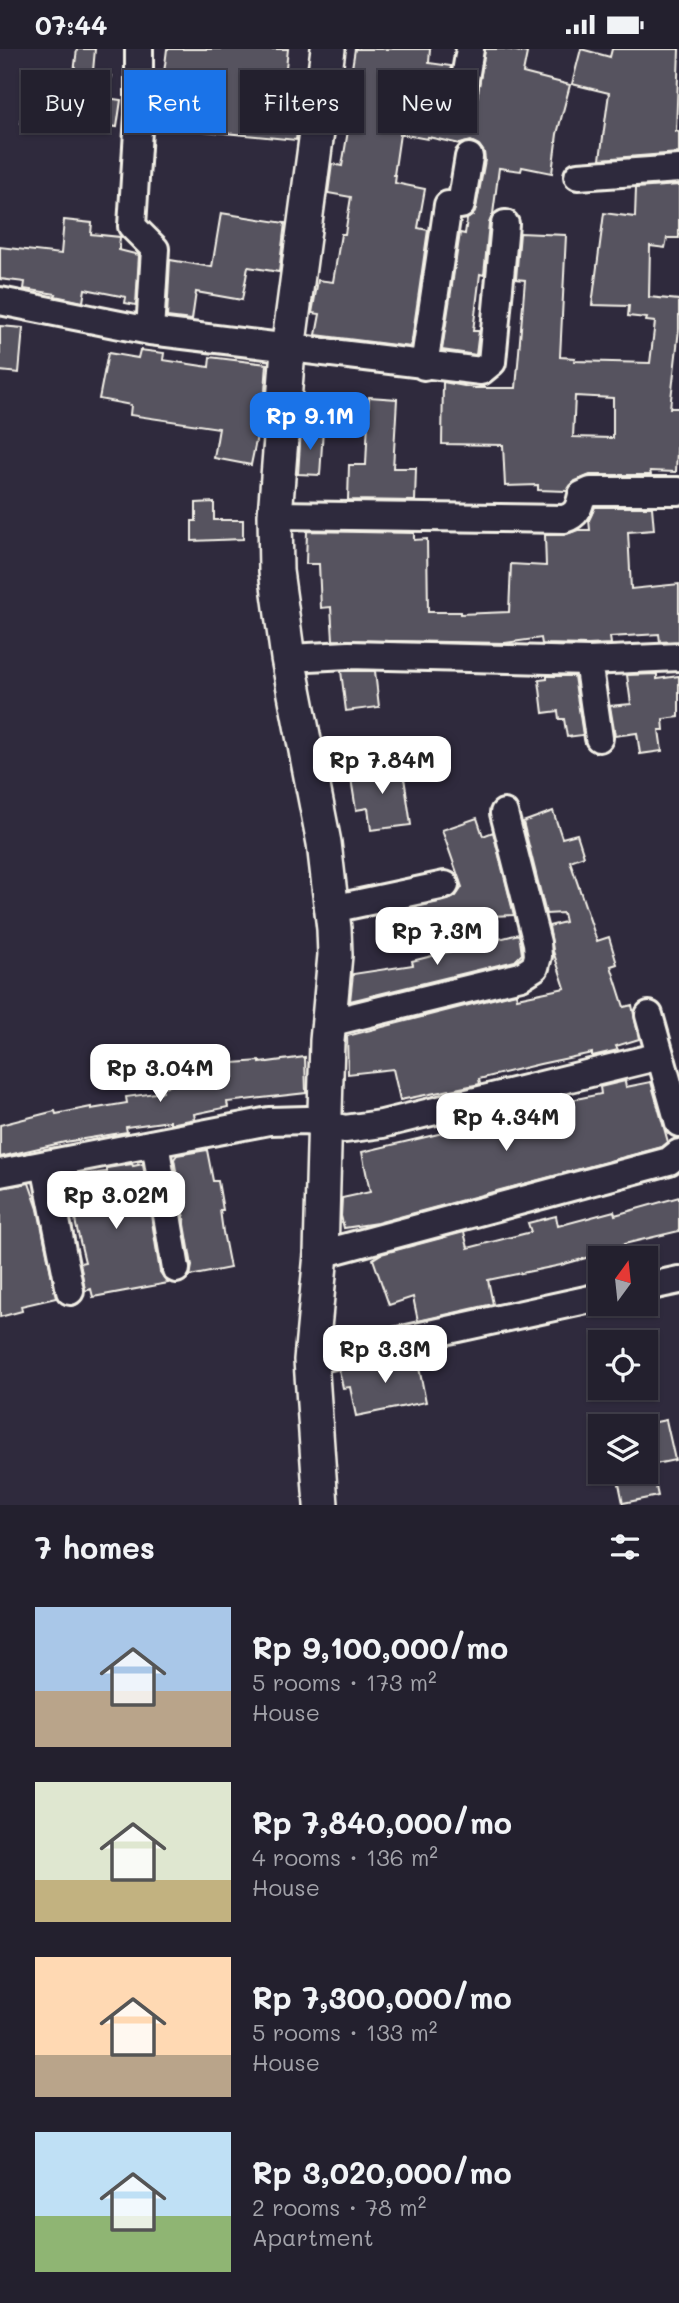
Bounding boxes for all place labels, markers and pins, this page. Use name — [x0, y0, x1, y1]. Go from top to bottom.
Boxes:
pin: Rp 9.1M — [245, 393, 375, 452]
pin: Rp 7.84M — [310, 737, 454, 796]
pin: Rp 7.3M — [372, 907, 502, 967]
pin: Rp 3.04M — [88, 1045, 232, 1104]
pin: Rp 4.34M — [434, 1093, 578, 1153]
pin: Rp 3.02M — [44, 1171, 188, 1231]
pin: Rp 3.3M — [320, 1325, 450, 1385]

